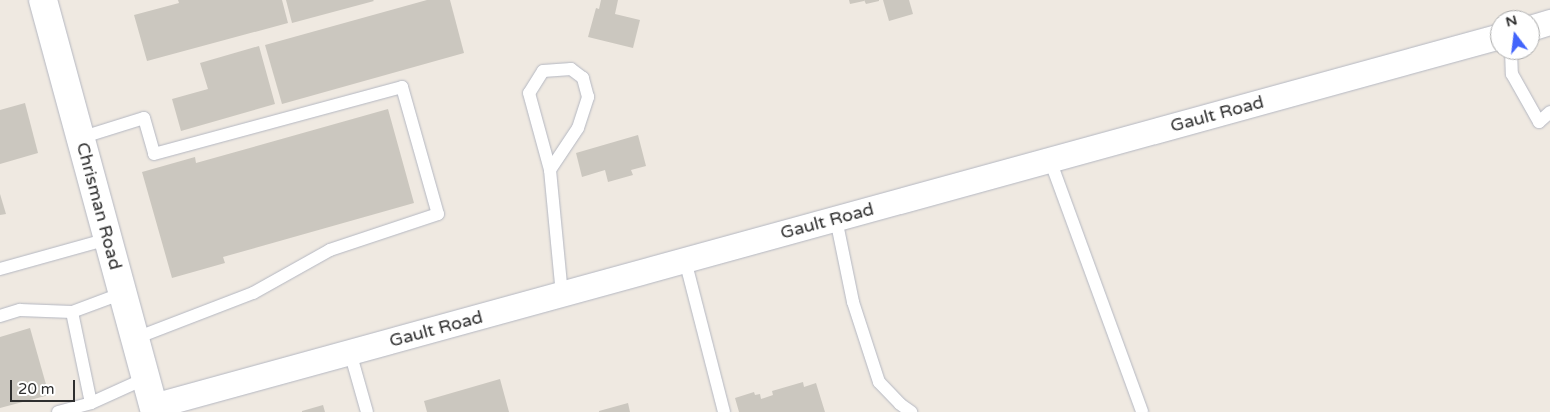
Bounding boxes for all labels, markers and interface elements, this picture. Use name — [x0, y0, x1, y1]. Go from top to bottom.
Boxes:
north arrow — [1490, 10, 1540, 60]
text: N — [1504, 11, 1519, 31]
street label: Gault Road — [1168, 91, 1266, 137]
street label: Chrisman Road — [72, 140, 126, 272]
street label: Gault Road — [778, 198, 876, 244]
street label: Gault Road — [387, 306, 485, 352]
scale bar — [12, 370, 78, 402]
text: 20 m — [18, 380, 55, 398]

